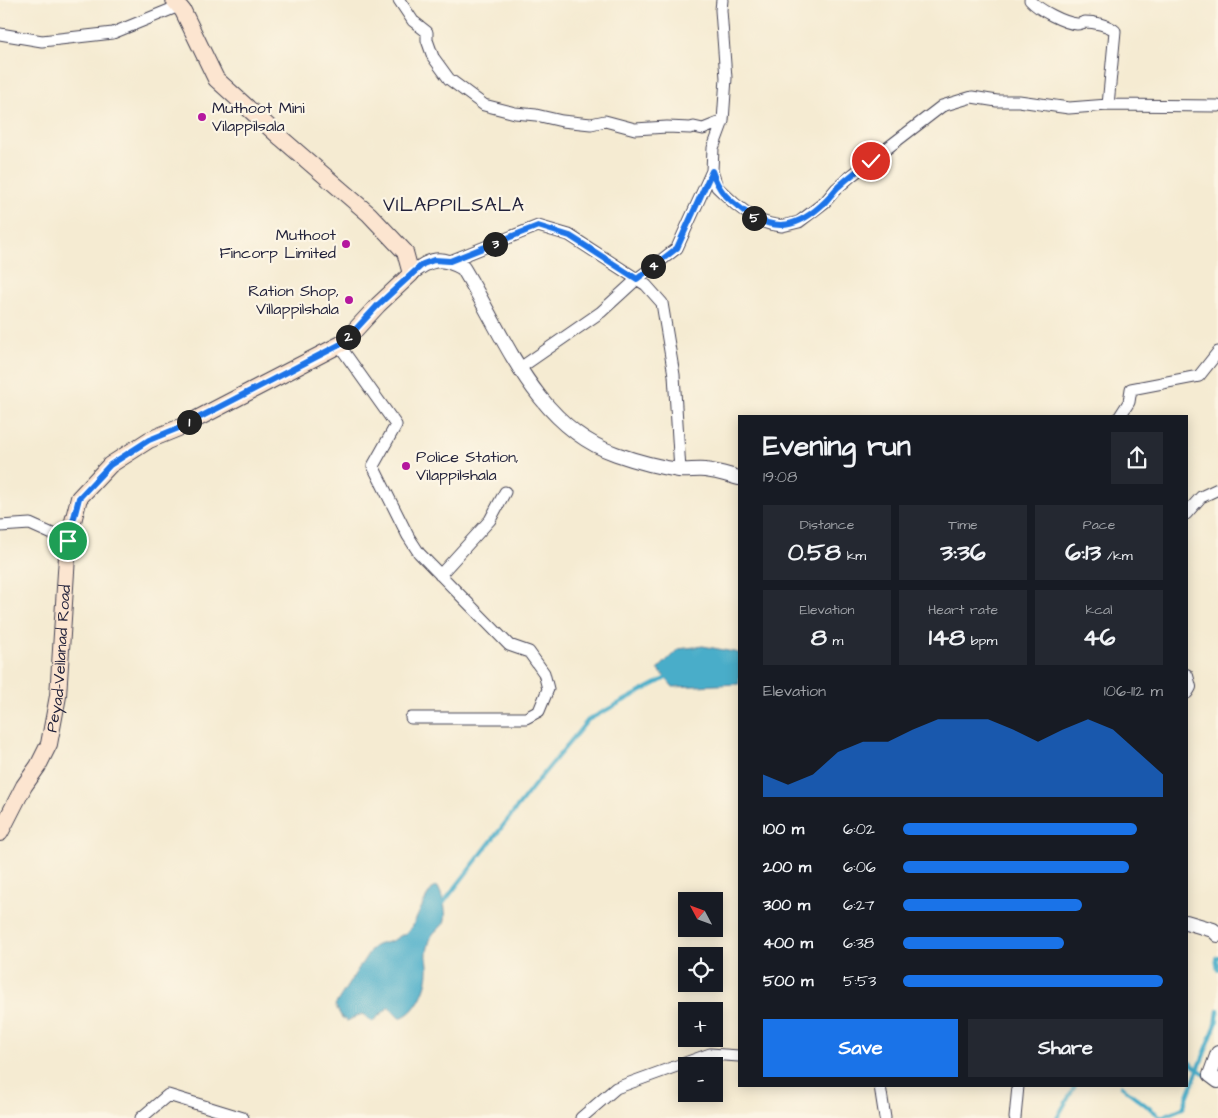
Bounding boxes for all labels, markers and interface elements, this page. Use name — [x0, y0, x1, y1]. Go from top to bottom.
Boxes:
place label: Muthoot Mini Vilappilsala — [212, 97, 305, 137]
marker: Muthoot Mini Vilappilsala — [196, 111, 208, 123]
pin — [850, 140, 892, 182]
icon: check — [857, 147, 885, 175]
district label: VILAPPILSALA — [383, 192, 525, 219]
pin: 5 — [742, 206, 766, 230]
text: 5 — [750, 208, 759, 228]
place label: Muthoot Fincorp Limited — [220, 224, 337, 264]
pin: 3 — [482, 232, 508, 256]
text: 3 — [492, 234, 499, 254]
marker: Muthoot Fincorp Limited — [340, 238, 352, 250]
pin: 4 — [640, 254, 666, 278]
text: 4 — [649, 256, 658, 276]
place label: Ration Shop, Villappilshala — [248, 280, 339, 320]
marker: Ration Shop, Villappilshala — [343, 294, 355, 306]
pin: 2 — [336, 324, 360, 350]
text: 2 — [344, 327, 353, 347]
pin: 1 — [176, 410, 202, 434]
text: 1 — [189, 412, 190, 432]
text: Evening run — [763, 427, 911, 466]
button: share — [1111, 432, 1163, 484]
place label: Police Station, Vilappilshala — [416, 446, 519, 486]
marker: Police Station, Vilappilshala — [400, 460, 412, 472]
text: 19:08 — [763, 466, 797, 488]
text: Distance — [800, 515, 854, 535]
text: Time — [948, 515, 978, 535]
text: Pace — [1083, 515, 1115, 535]
pin — [47, 520, 89, 562]
icon: arrive — [54, 527, 82, 555]
text: 0.58 — [788, 535, 841, 570]
text: 3:36 — [940, 535, 986, 570]
text: 6:13 — [1065, 535, 1101, 570]
text: km — [841, 546, 866, 566]
text: /km — [1101, 546, 1133, 566]
street label: Peyad-Vellanad Road — [40, 584, 76, 734]
text: Elevation — [799, 600, 855, 620]
text: Heart rate — [928, 600, 998, 620]
text: kcal — [1086, 600, 1112, 620]
text: 8 — [811, 620, 827, 655]
text: 148 — [929, 620, 965, 655]
text: 46 — [1083, 620, 1115, 655]
text: m — [827, 631, 843, 651]
text: bpm — [965, 631, 997, 651]
text: Elevation — [763, 680, 826, 702]
text: 106–112 m — [1104, 680, 1163, 702]
text: 100 m — [763, 818, 804, 840]
text: 6:02 — [843, 818, 875, 840]
text: 200 m — [763, 856, 811, 878]
text: 6:06 — [843, 856, 876, 878]
north arrow — [678, 892, 722, 938]
map controls — [678, 892, 723, 1102]
text: 300 m — [763, 894, 810, 916]
text: 6:27 — [843, 894, 875, 916]
text: 400 m — [763, 932, 813, 954]
text: 6:38 — [843, 932, 874, 954]
button: locate — [678, 947, 723, 992]
text: 500 m — [763, 970, 813, 992]
text: 5:53 — [843, 970, 876, 992]
button: + — [678, 1002, 723, 1047]
button: Save — [763, 1019, 958, 1077]
button: Share — [968, 1019, 1163, 1077]
button: − — [678, 1057, 723, 1102]

